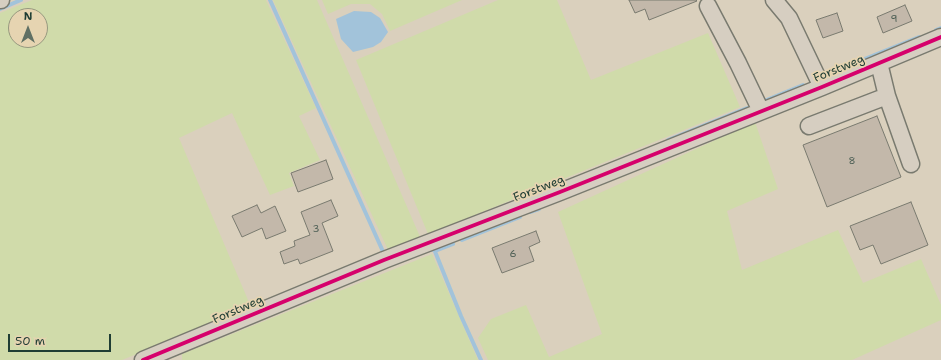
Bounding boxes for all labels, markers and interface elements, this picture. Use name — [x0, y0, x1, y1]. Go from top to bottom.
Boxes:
north arrow — [8, 8, 48, 48]
text: N — [24, 9, 32, 24]
house number: 9 — [891, 13, 897, 25]
street label: Forstweg — [811, 52, 867, 86]
house number: 8 — [849, 155, 855, 167]
street label: Forstweg — [511, 173, 567, 205]
house number: 3 — [313, 223, 319, 235]
house number: 6 — [510, 248, 516, 260]
street label: Forstweg — [210, 293, 266, 327]
scale bar — [10, 326, 113, 352]
text: 50 m — [15, 333, 45, 349]

